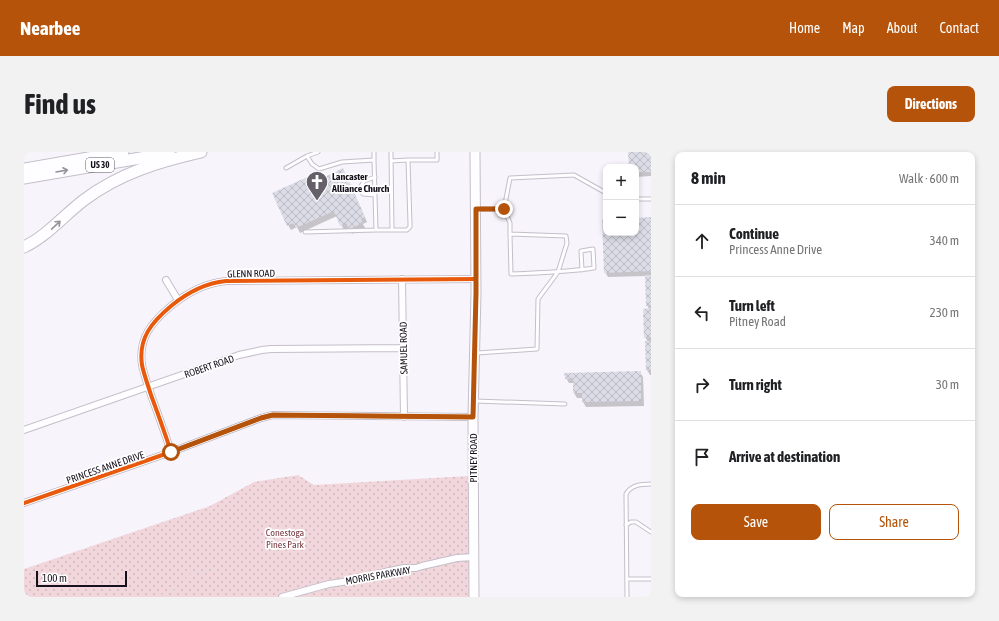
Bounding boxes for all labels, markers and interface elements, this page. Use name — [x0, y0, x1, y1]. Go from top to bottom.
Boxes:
text: Nearbee — [20, 17, 80, 39]
text: Home — [789, 20, 820, 36]
text: Map — [842, 20, 865, 36]
text: About — [887, 20, 918, 36]
text: Contact — [940, 20, 979, 36]
button: Directions — [887, 86, 975, 122]
text: Find us — [24, 88, 96, 120]
road number: US 30 — [86, 158, 114, 172]
map controls — [603, 164, 639, 236]
button: + — [603, 164, 639, 200]
one-way arrow — [56, 167, 69, 175]
text: 8 min — [691, 168, 726, 188]
church icon: Lancaster Alliance Church — [304, 169, 330, 202]
place label: Lancaster Alliance Church — [331, 171, 389, 194]
text: Walk · 600 m — [899, 171, 959, 186]
route end — [495, 200, 513, 218]
button: − — [603, 200, 639, 236]
one-way arrow — [51, 220, 61, 230]
text: Continue — [729, 225, 779, 242]
icon: ahead — [691, 230, 713, 252]
text: 340 m — [930, 233, 959, 248]
text: Princess Anne Drive — [729, 242, 822, 257]
street label: GLENN ROAD — [227, 268, 275, 279]
text: Turn left — [729, 297, 775, 314]
icon: left — [691, 302, 713, 324]
text: 230 m — [930, 305, 959, 320]
text: Pitney Road — [729, 314, 786, 329]
street label: SAMUEL ROAD — [398, 321, 409, 374]
street label: ROBERT ROAD — [183, 353, 236, 380]
icon: right — [691, 374, 713, 396]
text: Turn right — [729, 376, 782, 393]
text: 30 m — [936, 377, 959, 392]
street label: PITNEY ROAD — [468, 433, 479, 483]
route start — [162, 443, 180, 461]
icon: arrive — [691, 446, 713, 468]
text: Arrive at destination — [729, 448, 840, 465]
street label: PRINCESS ANNE DRIVE — [65, 449, 146, 486]
button: Save — [691, 504, 821, 540]
button: Share — [829, 504, 959, 540]
park label: Conestoga Pines Park — [266, 527, 305, 550]
street label: MORRIS PARKWAY — [345, 564, 412, 587]
scale bar — [36, 569, 127, 588]
text: 100 m — [42, 572, 67, 584]

